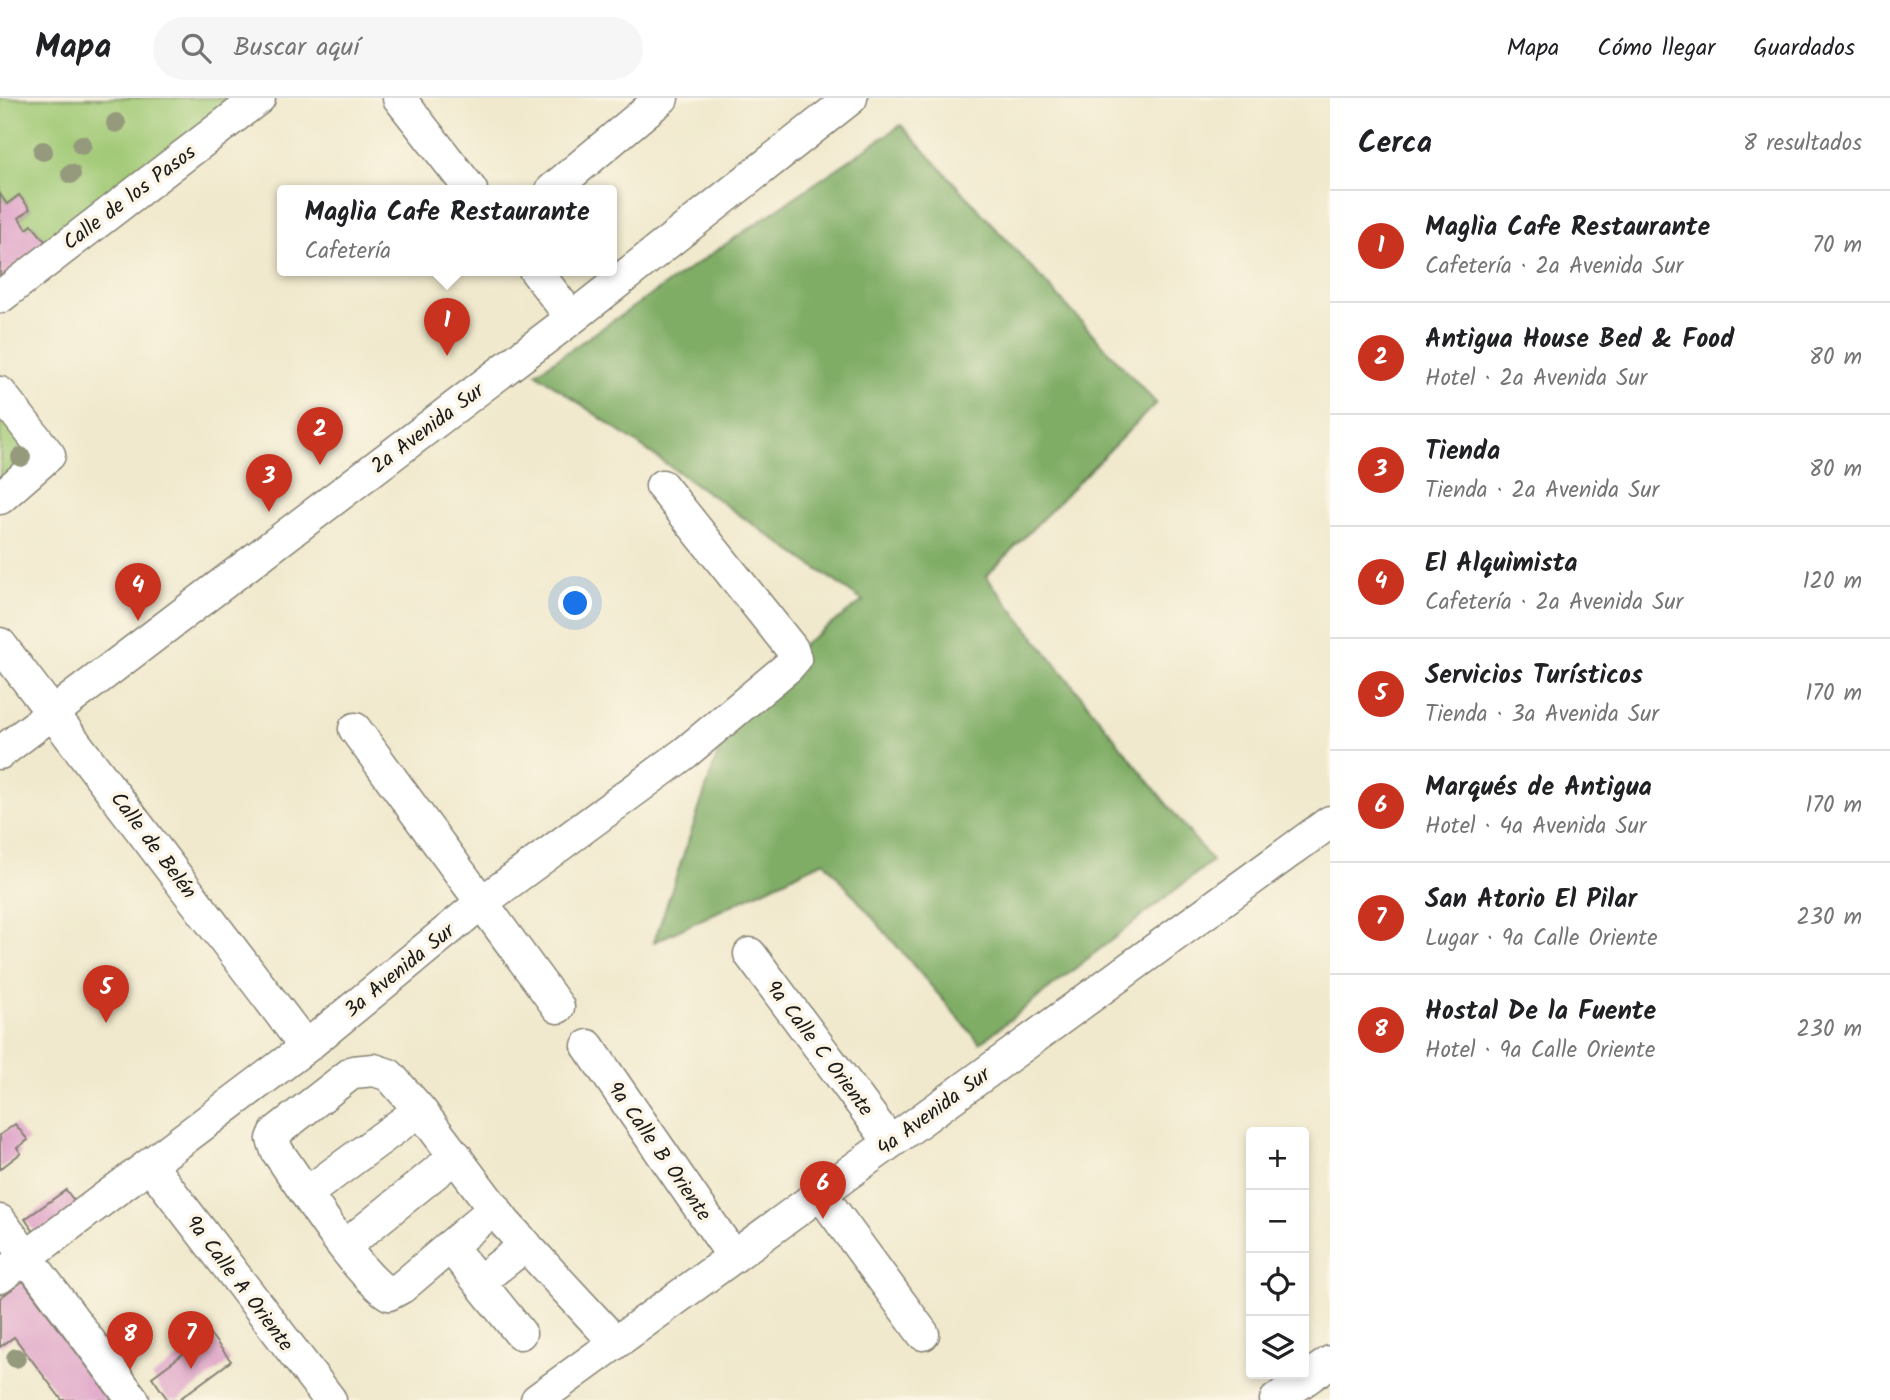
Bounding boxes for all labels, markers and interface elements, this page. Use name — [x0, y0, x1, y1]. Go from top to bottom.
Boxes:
search box — [153, 17, 643, 80]
text: Mapa — [35, 22, 111, 75]
text: Buscar aquí — [233, 27, 360, 69]
icon: search — [177, 29, 215, 67]
text: Mapa — [1506, 29, 1559, 68]
text: Cómo llegar — [1597, 29, 1715, 68]
text: Guardados — [1753, 29, 1855, 68]
text: Cerca — [1358, 120, 1432, 168]
text: 8 resultados — [1743, 126, 1862, 162]
street label: Calle de los Pasos — [56, 137, 204, 259]
popup — [277, 185, 617, 276]
text: Maglia Cafe Restaurante — [304, 192, 590, 234]
text: Maglia Cafe Restaurante — [1425, 207, 1710, 249]
text: 1 — [1378, 228, 1384, 264]
text: 70 m — [1812, 228, 1862, 264]
text: Cafetería — [304, 234, 391, 270]
text: Cafetería · 2a Avenida Sur — [1425, 249, 1683, 285]
pin: 1 — [424, 298, 470, 356]
text: Antigua House Bed & Food — [1425, 319, 1734, 361]
text: 2 — [1374, 340, 1388, 376]
text: 80 m — [1809, 340, 1862, 376]
text: Hotel · 2a Avenida Sur — [1425, 361, 1647, 397]
street label: 2a Avenida Sur — [364, 375, 492, 483]
pin: 2 — [297, 407, 343, 465]
text: Tienda — [1425, 431, 1500, 473]
text: 3 — [1375, 452, 1387, 488]
text: 80 m — [1809, 452, 1862, 488]
pin: 3 — [246, 454, 292, 512]
text: Tienda · 2a Avenida Sur — [1425, 473, 1659, 509]
text: El Alquimista — [1425, 543, 1578, 585]
pin: 4 — [115, 563, 161, 621]
text: 4 — [1375, 564, 1387, 600]
text: 120 m — [1802, 564, 1862, 600]
text: Cafetería · 2a Avenida Sur — [1425, 585, 1683, 621]
your location — [558, 586, 592, 620]
text: Servicios Turísticos — [1425, 655, 1643, 697]
text: 5 — [1375, 676, 1387, 712]
text: 170 m — [1805, 676, 1862, 712]
text: Tienda · 3a Avenida Sur — [1425, 697, 1659, 733]
text: Marqués de Antigua — [1425, 767, 1652, 809]
street label: Calle de Belén — [101, 785, 204, 907]
text: 6 — [1375, 788, 1387, 824]
text: 170 m — [1805, 788, 1862, 824]
text: Hotel · 4a Avenida Sur — [1425, 809, 1646, 845]
text: San Atorio El Pilar — [1425, 879, 1637, 921]
text: 7 — [1376, 900, 1386, 936]
text: 230 m — [1796, 900, 1862, 936]
street label: 3a Avenida Sur — [337, 915, 463, 1026]
text: Lugar · 9a Calle Oriente — [1425, 921, 1658, 957]
pin: 5 — [83, 965, 129, 1023]
street label: 9a Calle C Oriente — [757, 974, 881, 1124]
text: Hostal De la Fuente — [1425, 991, 1656, 1033]
text: 8 — [1374, 1012, 1388, 1048]
text: 230 m — [1796, 1012, 1862, 1048]
text: Hotel · 9a Calle Oriente — [1425, 1033, 1655, 1069]
street label: 4a Avenida Sur — [870, 1059, 999, 1165]
street label: 9a Calle B Oriente — [598, 1075, 720, 1229]
map controls — [1246, 1127, 1309, 1379]
button: + — [1246, 1127, 1309, 1190]
pin: 6 — [800, 1161, 846, 1219]
button: − — [1246, 1190, 1309, 1253]
street label: 9a Calle A Oriente — [176, 1209, 301, 1359]
button: locate — [1246, 1253, 1309, 1316]
pin: 7 — [168, 1311, 214, 1369]
pin: 8 — [107, 1312, 153, 1370]
button: layers — [1246, 1316, 1309, 1379]

